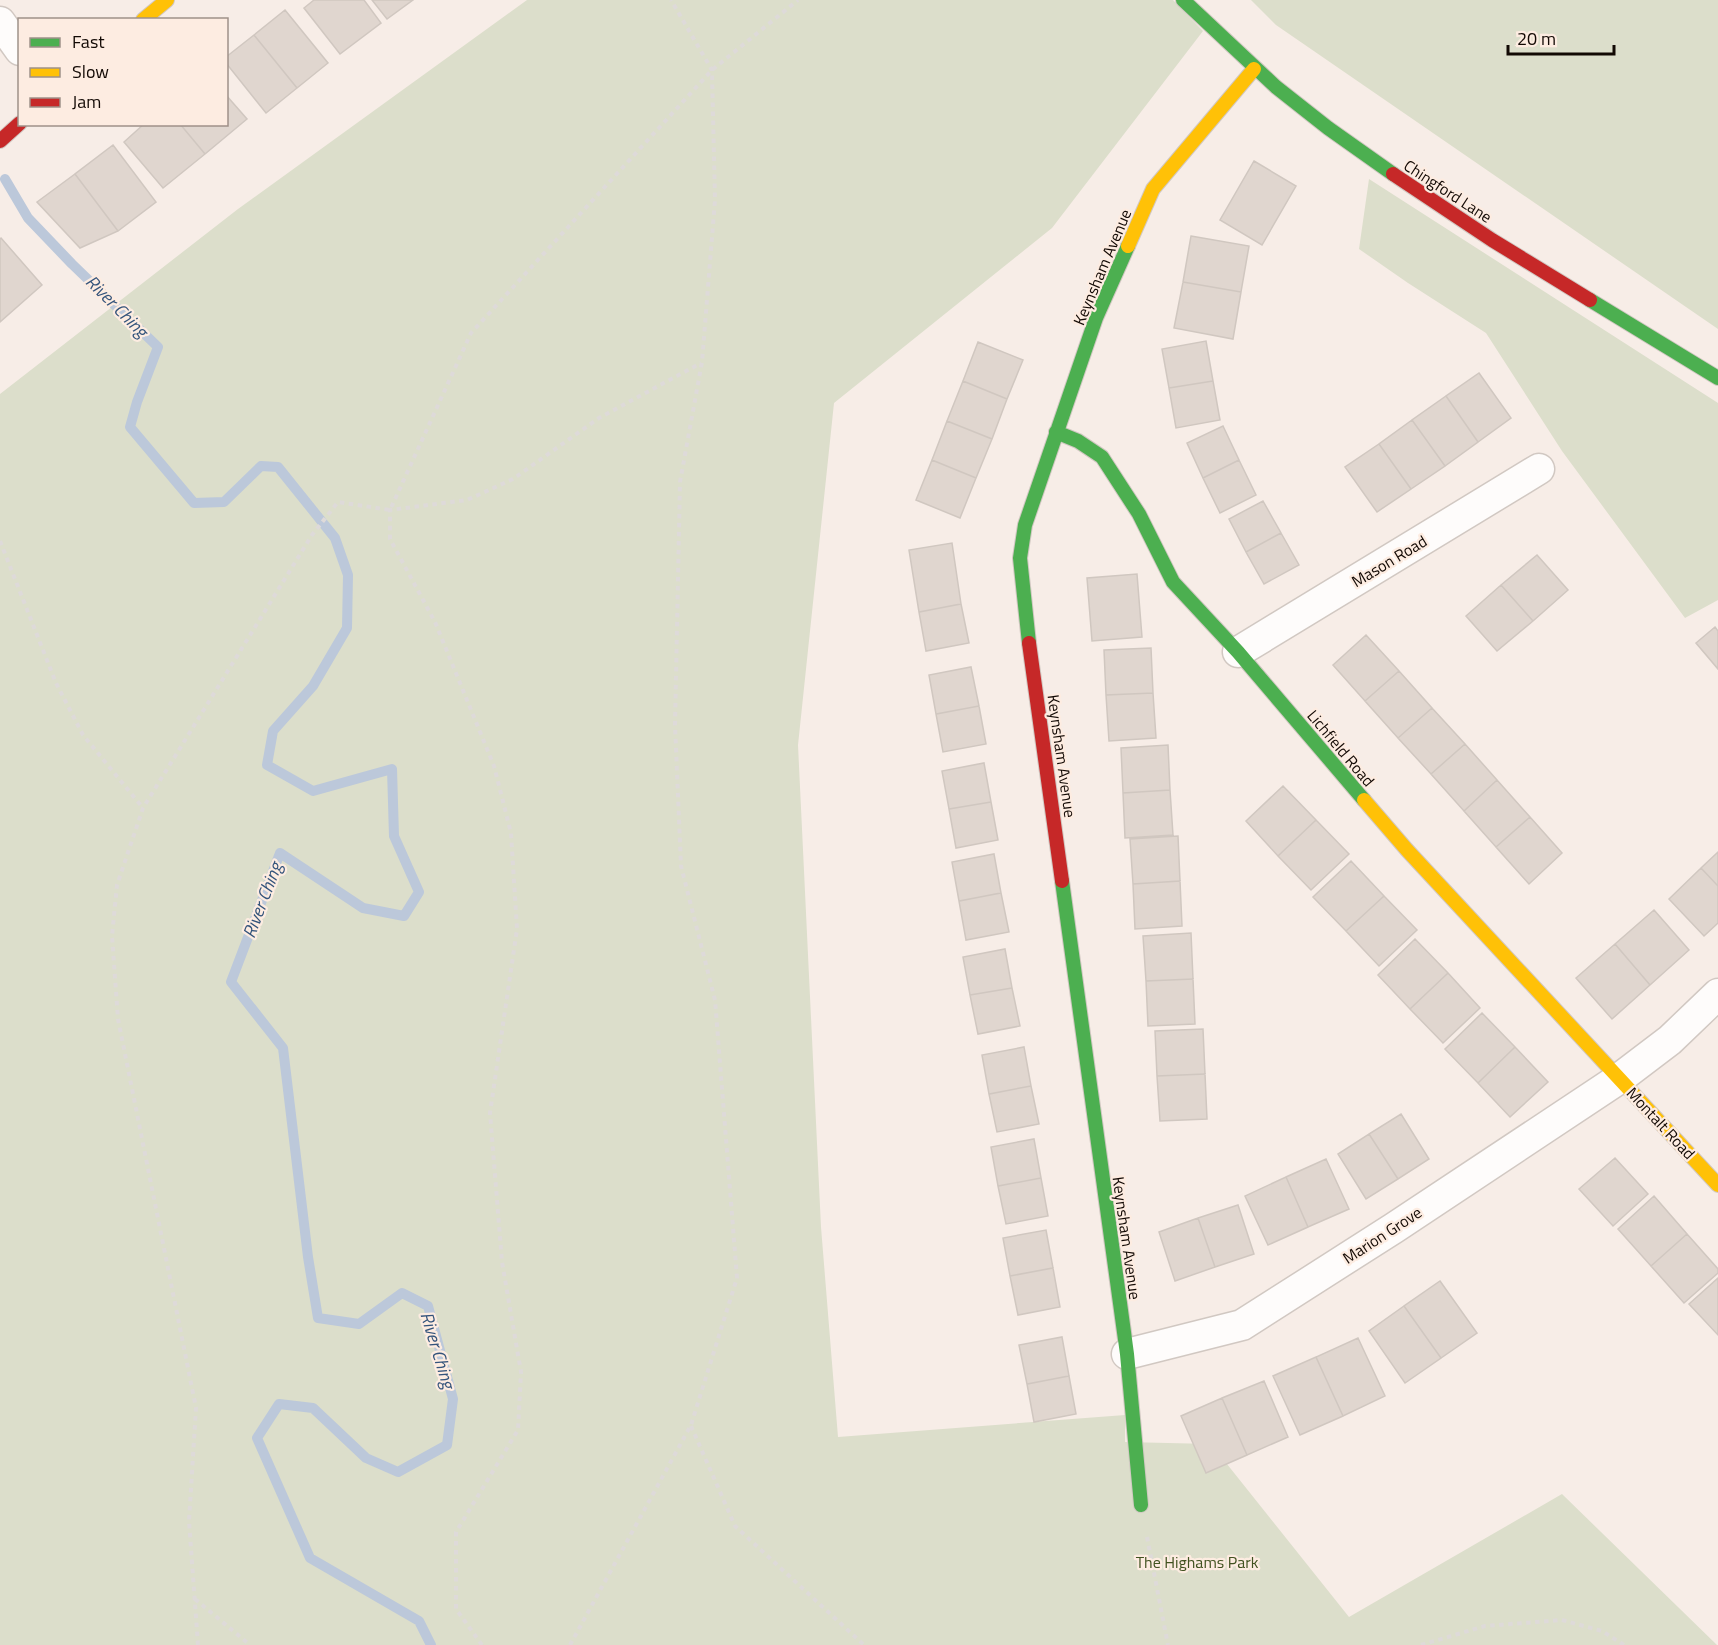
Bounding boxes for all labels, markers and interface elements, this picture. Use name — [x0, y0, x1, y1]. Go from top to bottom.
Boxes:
legend — [18, 18, 228, 126]
scale bar — [1508, 18, 1614, 56]
text: 20 m — [1517, 25, 1556, 52]
text: Fast — [72, 28, 105, 55]
text: Slow — [72, 58, 109, 85]
text: Jam — [72, 88, 101, 115]
street label: Chingford Lane — [1399, 153, 1497, 229]
street label: Keynsham Avenue — [1067, 205, 1137, 329]
water label: River Ching — [80, 269, 156, 345]
street label: Mason Road — [1347, 529, 1431, 593]
street label: Keynsham Avenue — [1041, 693, 1083, 819]
street label: Lichfield Road — [1302, 704, 1380, 792]
water label: River Ching — [235, 856, 290, 942]
street label: Montalt Road — [1621, 1081, 1701, 1165]
street label: Keynsham Avenue — [1106, 1175, 1148, 1301]
street label: Marion Grove — [1338, 1200, 1426, 1270]
water label: River Ching — [414, 1308, 463, 1394]
park label: The Highams Park — [1136, 1550, 1259, 1574]

